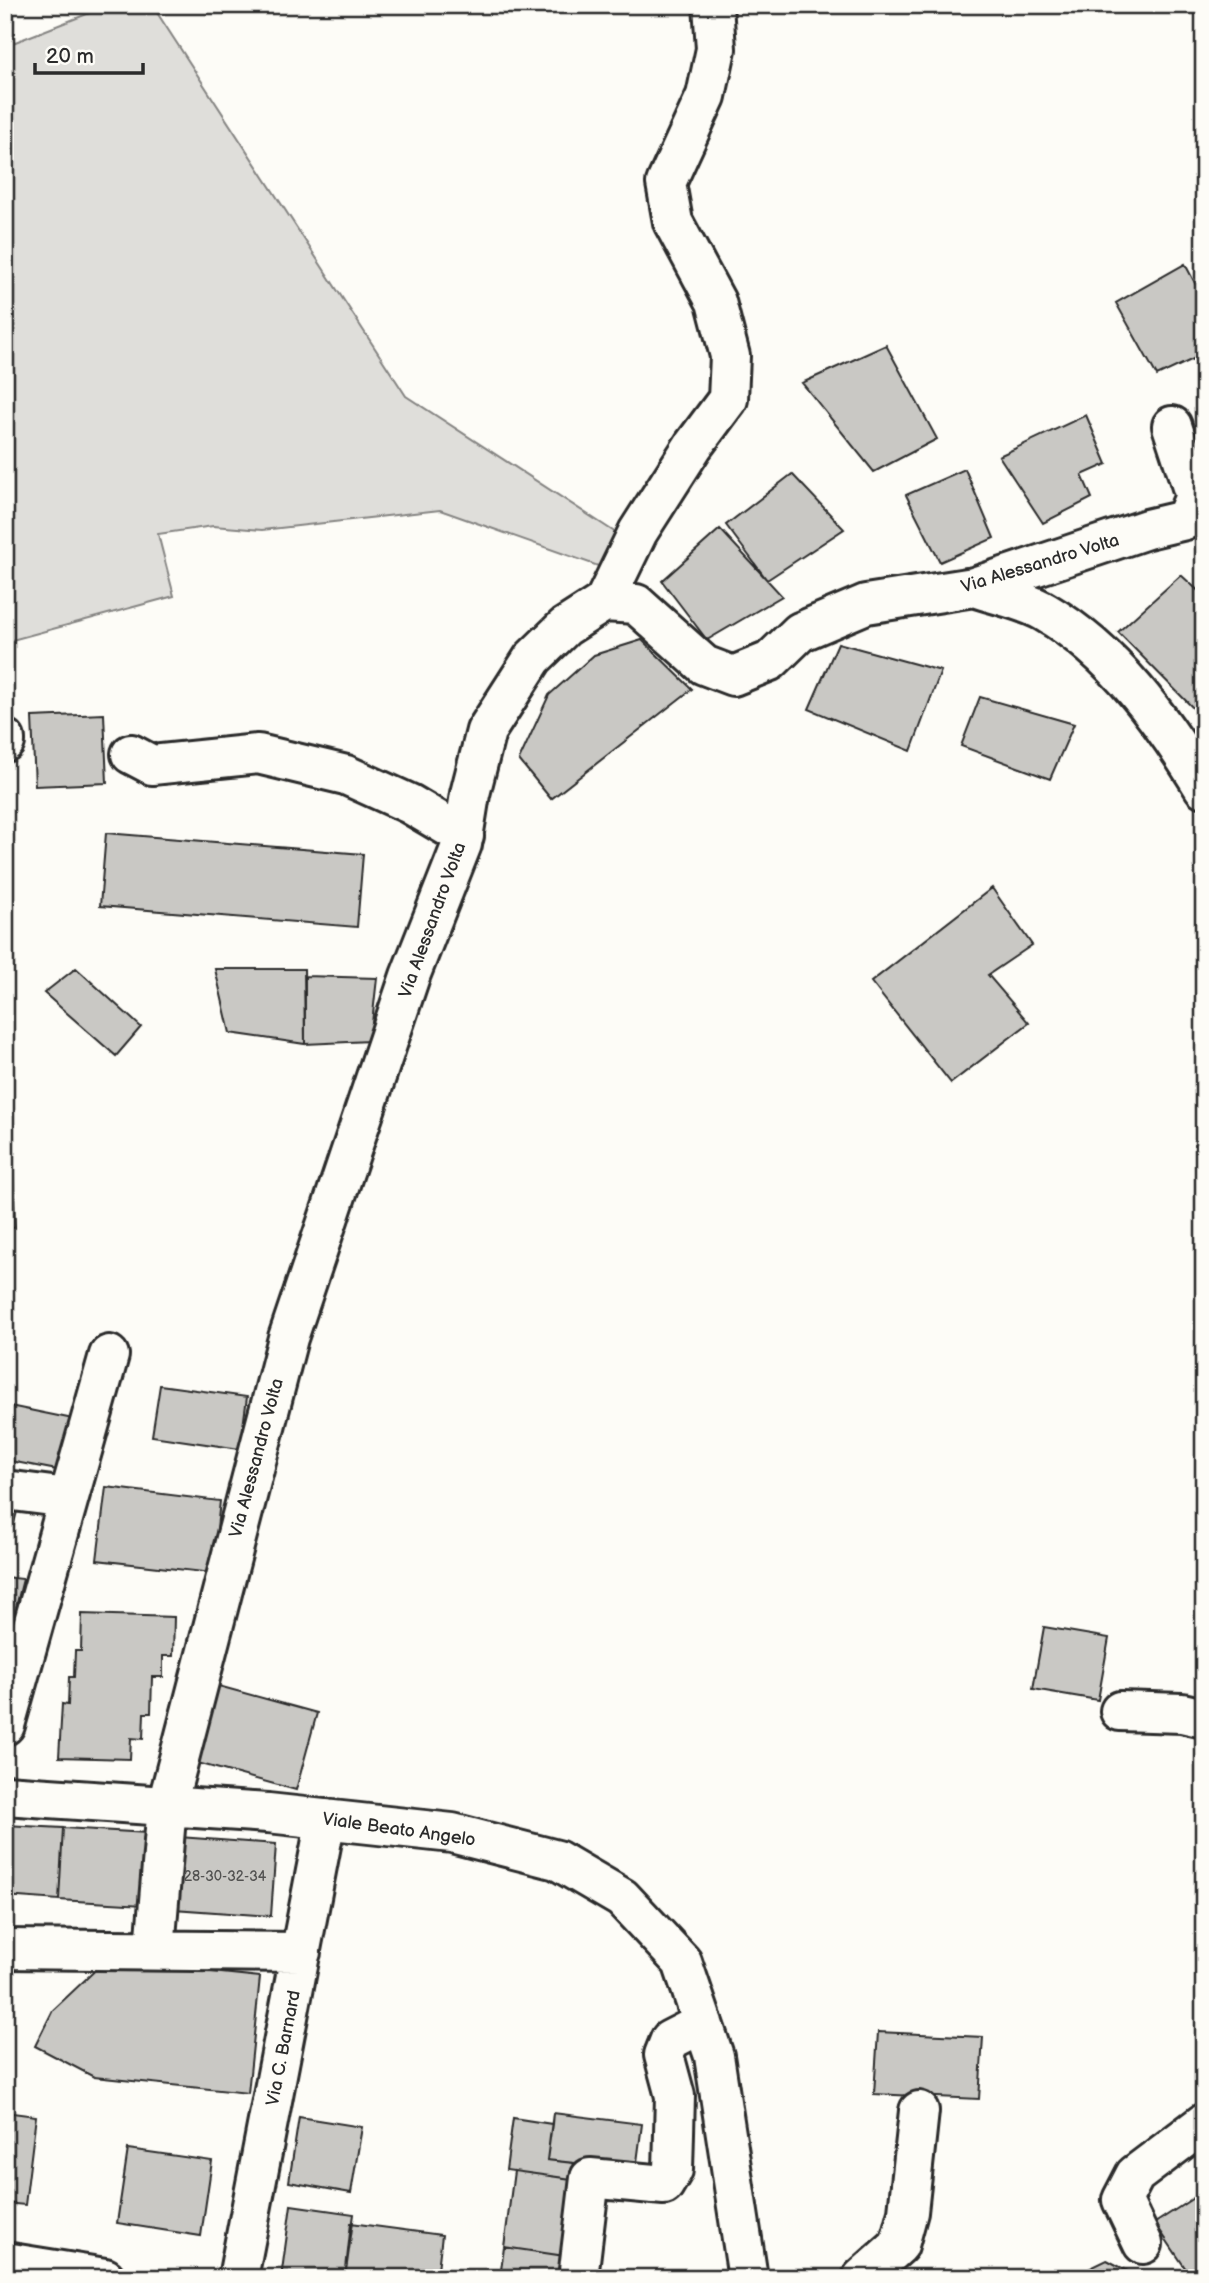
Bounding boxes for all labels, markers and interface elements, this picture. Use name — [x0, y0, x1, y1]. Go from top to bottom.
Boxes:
scale bar — [35, 32, 144, 76]
text: 20 m — [46, 44, 94, 69]
street label: Via Alessandro Volta — [959, 529, 1122, 598]
street label: Via Alessandro Volta — [395, 839, 470, 1001]
street label: Via Alessandro Volta — [225, 1376, 288, 1540]
street label: Viale Beato Angelo — [321, 1808, 477, 1851]
house number: 28-30-32-34 — [184, 1868, 267, 1885]
street label: Via C. Barnard — [262, 1989, 305, 2108]

